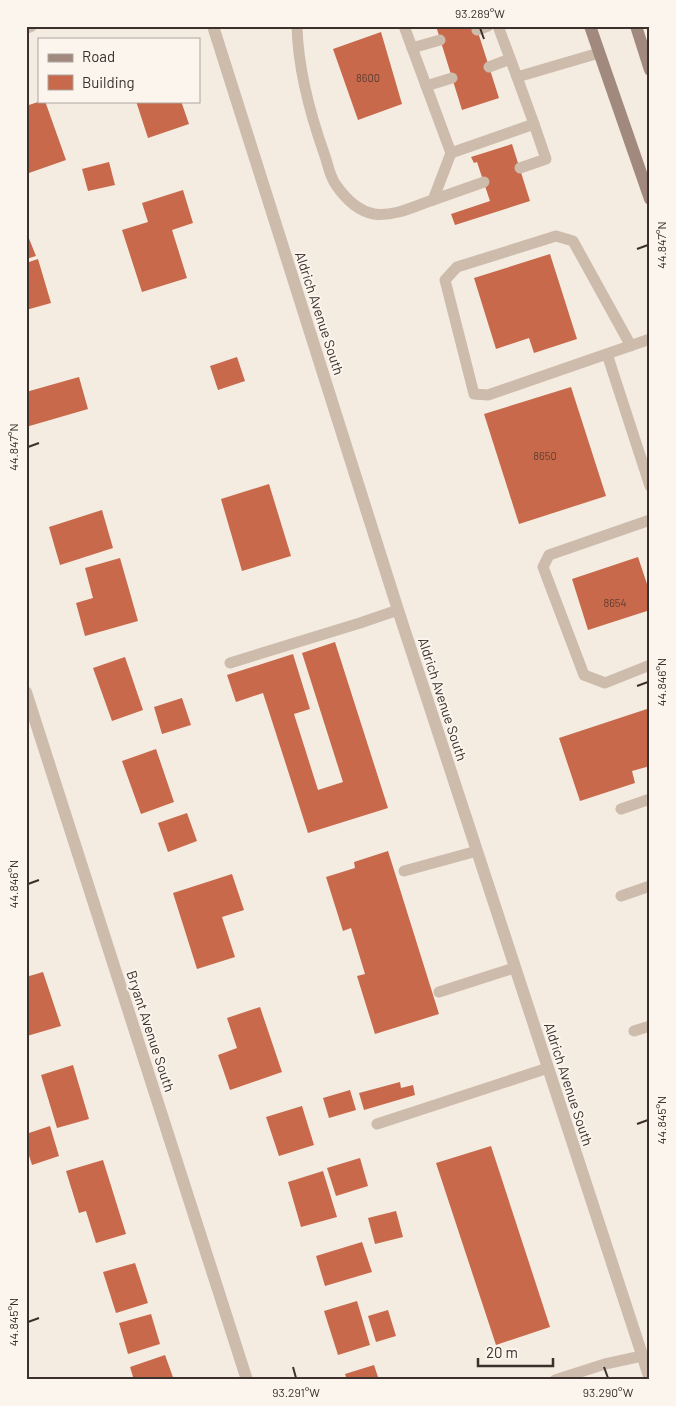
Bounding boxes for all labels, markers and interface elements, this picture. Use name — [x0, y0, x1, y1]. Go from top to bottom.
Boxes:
text: 93.289°W — [455, 6, 505, 20]
legend — [38, 38, 200, 102]
text: Road — [82, 47, 115, 65]
house number: 8600 — [356, 71, 380, 84]
text: Building — [82, 73, 135, 91]
text: 44.847°N — [654, 221, 668, 269]
street label: Aldrich Avenue South — [292, 249, 348, 377]
text: 44.847°N — [6, 423, 20, 471]
house number: 8650 — [533, 449, 557, 462]
house number: 8654 — [603, 596, 627, 609]
street label: Aldrich Avenue South — [415, 635, 471, 763]
text: 44.846°N — [654, 658, 668, 706]
text: 44.846°N — [6, 860, 20, 908]
street label: Bryant Avenue South — [123, 968, 179, 1094]
street label: Aldrich Avenue South — [541, 1020, 597, 1148]
text: 44.845°N — [654, 1096, 668, 1144]
text: 44.845°N — [6, 1298, 20, 1346]
scale bar — [478, 1336, 554, 1368]
text: 20 m — [486, 1343, 518, 1361]
text: 93.291°W — [272, 1385, 320, 1399]
text: 93.290°W — [583, 1385, 634, 1399]

